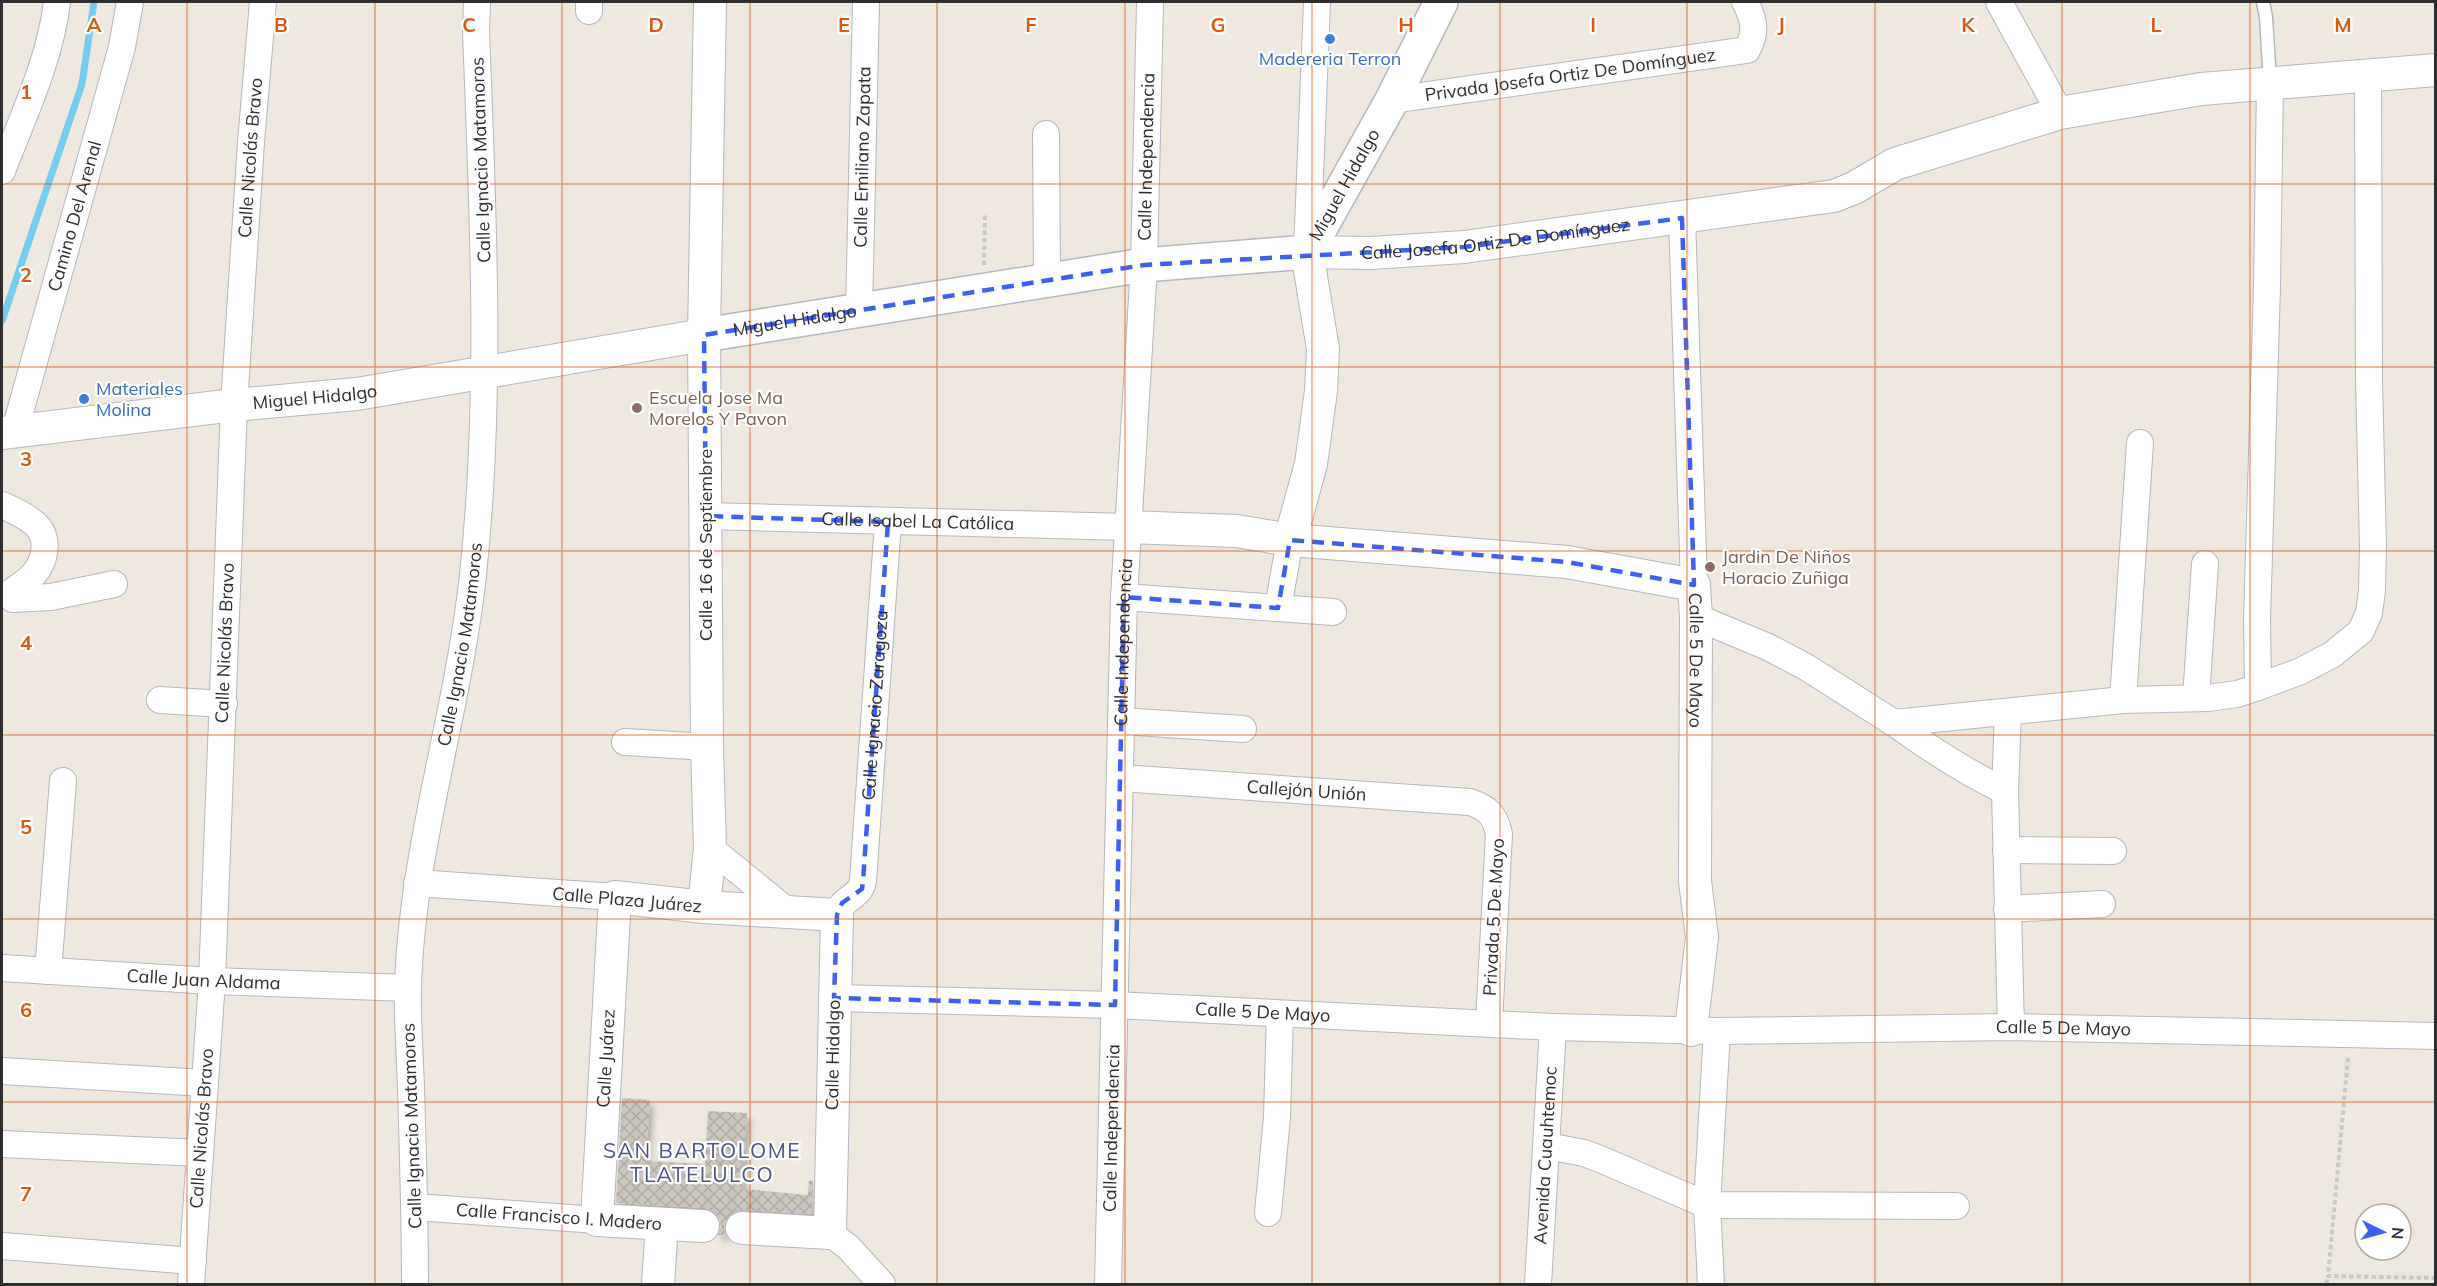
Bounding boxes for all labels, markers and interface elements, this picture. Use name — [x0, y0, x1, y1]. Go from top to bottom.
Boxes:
text: A — [87, 12, 102, 37]
text: B — [274, 12, 288, 37]
text: C — [462, 12, 476, 37]
text: D — [648, 12, 664, 37]
text: E — [838, 12, 850, 37]
text: F — [1025, 12, 1037, 37]
text: G — [1211, 12, 1225, 37]
text: H — [1398, 12, 1414, 37]
text: I — [1590, 12, 1596, 37]
text: J — [1777, 12, 1785, 37]
text: K — [1961, 12, 1975, 37]
text: L — [2150, 12, 2162, 37]
text: M — [2334, 12, 2352, 37]
marker: Madereria Terron — [1323, 32, 1337, 46]
street label: Privada Josefa Ortiz De Domínguez — [1423, 43, 1717, 106]
place label: Madereria Terron — [1259, 47, 1401, 70]
street label: Calle Ignacio Matamoros — [465, 57, 496, 263]
street label: Calle Emiliano Zapata — [848, 66, 876, 248]
street label: Calle Independencia — [1133, 72, 1159, 241]
street label: Calle Nicolás Bravo — [233, 77, 267, 239]
text: 1 — [20, 79, 32, 104]
street label: Miguel Hidalgo — [1304, 124, 1385, 245]
street label: Camino Del Arenal — [42, 138, 106, 294]
street label: Calle Josefa Ortiz De Domínguez — [1361, 212, 1631, 264]
text: 2 — [20, 262, 32, 287]
street label: Miguel Hidalgo — [731, 299, 858, 341]
place label: Materiales Molina — [96, 377, 183, 421]
street label: Miguel Hidalgo — [252, 379, 379, 414]
place label: Escuela Jose Ma Morelos Y Pavon — [649, 386, 787, 430]
marker: Materiales Molina — [77, 392, 91, 406]
marker: Escuela Jose Ma Morelos Y Pavon — [630, 401, 644, 415]
text: 3 — [20, 446, 32, 471]
street label: Calle 16 de Septiembre — [694, 449, 717, 641]
street label: Calle Isabel La Católica — [821, 507, 1015, 535]
street label: Calle Ignacio Matamoros — [432, 542, 487, 748]
place label: Jardin De Niños Horacio Zuñiga — [1722, 545, 1851, 589]
street label: Calle Independencia — [1109, 557, 1137, 726]
marker: Jardin De Niños Horacio Zuñiga — [1703, 560, 1717, 574]
street label: Calle Nicolás Bravo — [210, 562, 239, 724]
street label: Calle 5 De Mayo — [1683, 592, 1708, 728]
street label: Calle Ignacio Zaragoza — [857, 609, 893, 801]
text: 4 — [20, 630, 32, 655]
street label: Callejón Unión — [1246, 775, 1367, 806]
text: 5 — [20, 814, 32, 839]
street label: Privada 5 De Mayo — [1478, 837, 1509, 997]
street label: Calle Plaza Juárez — [551, 882, 703, 917]
street label: Calle Juan Aldama — [126, 964, 281, 994]
text: 6 — [20, 997, 32, 1022]
street label: Calle 5 De Mayo — [1195, 997, 1331, 1027]
street label: Calle Hidalgo — [820, 999, 845, 1111]
street label: Calle Juárez — [591, 1009, 620, 1108]
street label: Calle 5 De Mayo — [1995, 1015, 2131, 1041]
street label: Calle Ignacio Matamoros — [396, 1023, 427, 1229]
street label: Calle Independencia — [1098, 1044, 1125, 1212]
street label: Calle Nicolás Bravo — [184, 1047, 218, 1209]
street label: Avenida Cuauhtemoc — [1528, 1065, 1562, 1245]
district label: SAN BARTOLOME TLATELULCO — [603, 1137, 801, 1187]
text: 7 — [20, 1181, 32, 1206]
street label: Calle Francisco I. Madero — [455, 1198, 663, 1235]
north arrow — [2353, 1202, 2413, 1262]
text: N — [2387, 1226, 2408, 1240]

